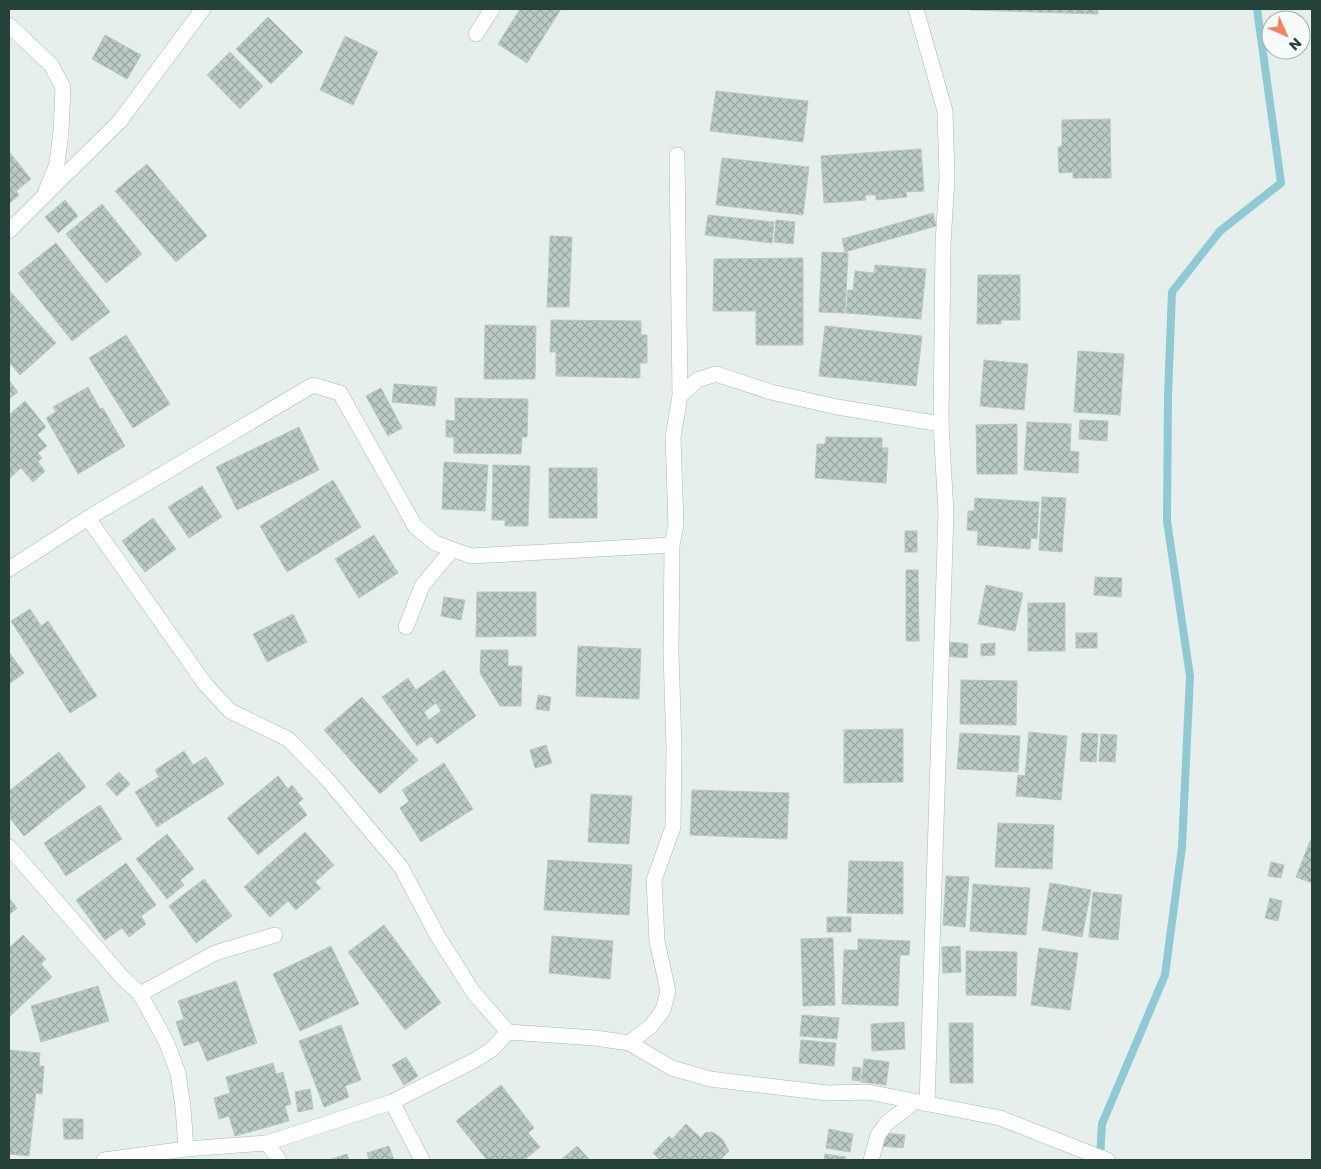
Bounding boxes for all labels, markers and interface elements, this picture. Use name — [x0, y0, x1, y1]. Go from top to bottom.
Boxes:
north arrow — [1261, 10, 1311, 60]
text: N — [1284, 33, 1306, 55]

